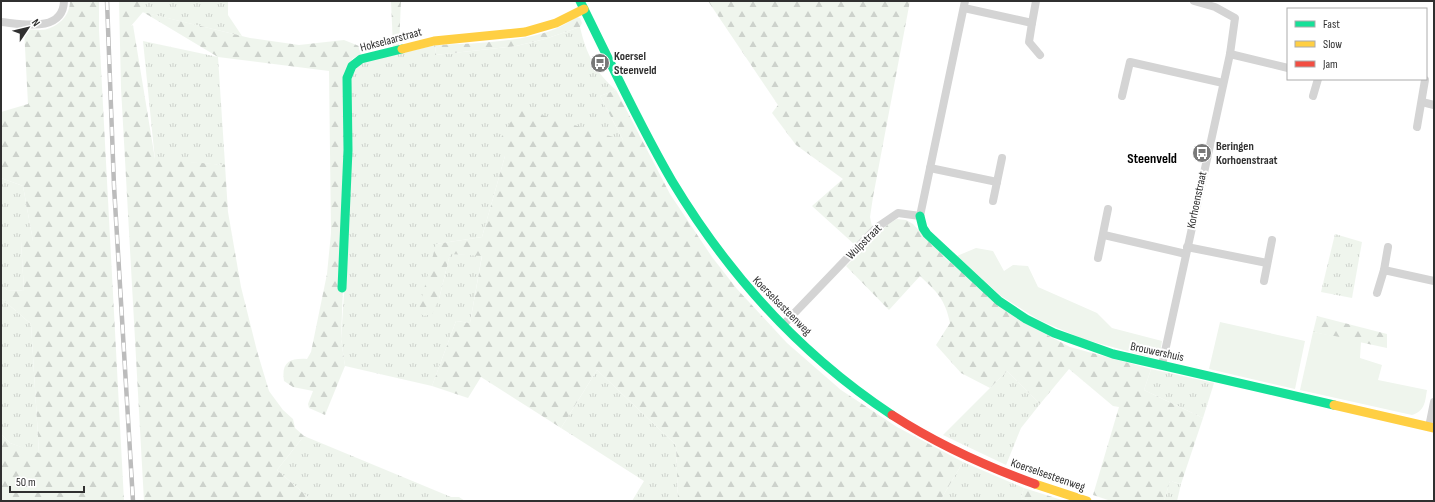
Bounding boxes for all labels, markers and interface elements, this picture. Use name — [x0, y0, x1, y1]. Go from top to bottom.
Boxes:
north arrow — [8, 8, 48, 48]
legend — [1287, 8, 1427, 80]
text: N — [29, 16, 43, 29]
text: Fast — [1323, 17, 1340, 32]
street label: Hokselaarstraat — [358, 24, 424, 55]
text: Slow — [1323, 37, 1342, 52]
place label: Koersel Steenveld — [614, 49, 657, 78]
bus stop icon: Koersel Steenveld — [589, 52, 611, 74]
text: Jam — [1322, 57, 1338, 72]
place label: Beringen Korhoenstraat — [1216, 139, 1278, 168]
bus stop icon: Beringen Korhoenstraat — [1191, 142, 1213, 164]
district label: Steenveld — [1127, 150, 1177, 167]
street label: Korhoenstraat — [1184, 170, 1210, 230]
street label: Wulpstraat — [843, 221, 885, 263]
street label: Koerselsesteenweg — [749, 273, 815, 339]
street label: Brouwershuis — [1129, 339, 1185, 365]
street label: Koerselsesteenweg — [1009, 455, 1087, 495]
scale bar — [10, 468, 84, 494]
text: 50 m — [16, 475, 36, 490]

